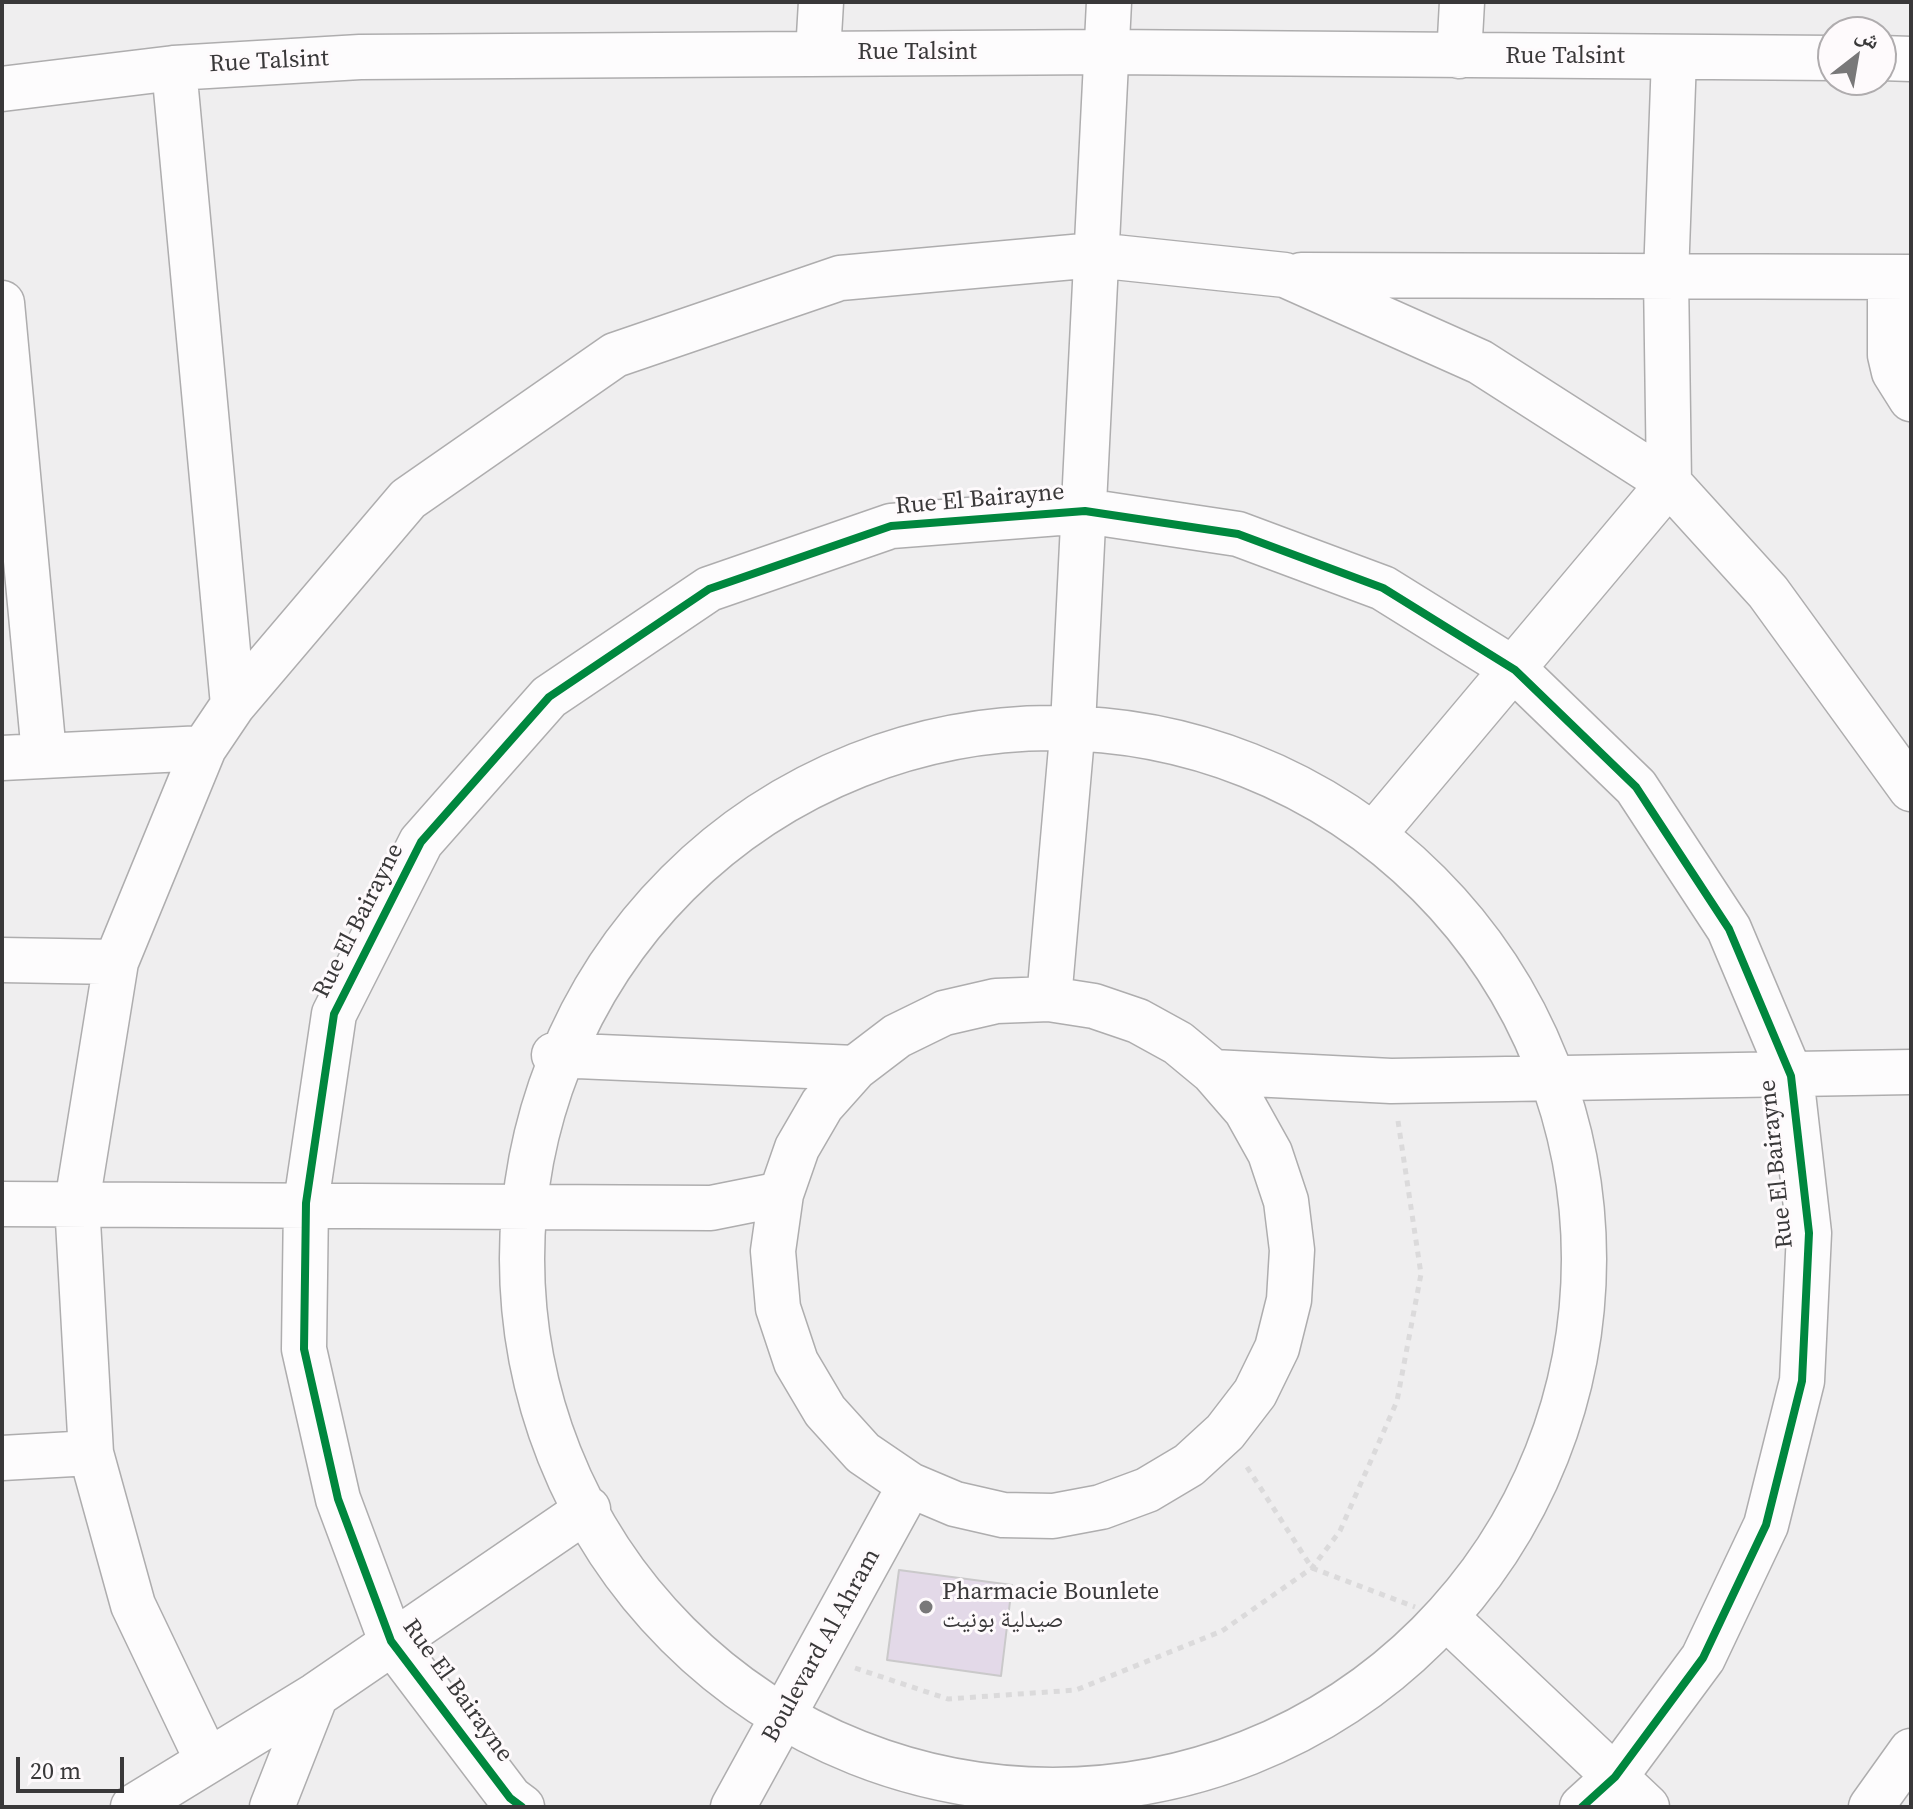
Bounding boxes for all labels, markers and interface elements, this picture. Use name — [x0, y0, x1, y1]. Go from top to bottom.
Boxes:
north arrow — [1817, 16, 1897, 96]
text: ش — [1851, 18, 1886, 56]
street label: Rue Talsint — [857, 39, 977, 67]
street label: Rue Talsint — [1505, 43, 1625, 71]
street label: Rue Talsint — [209, 44, 329, 80]
street label: Rue El Bairayne — [894, 478, 1066, 522]
street label: Rue El Bairayne — [308, 839, 410, 1003]
street label: Rue El Bairayne — [1754, 1078, 1800, 1250]
street label: Boulevard Al Ahram — [757, 1544, 887, 1748]
place label: Pharmacie Bounlete صيدلية بونيت — [942, 1579, 1159, 1635]
marker: Pharmacie Bounlete صيدلية بونيت — [917, 1598, 935, 1616]
street label: Rue El Bairayne — [396, 1614, 518, 1768]
scale bar — [20, 1741, 128, 1791]
text: 20 m — [30, 1754, 81, 1787]

